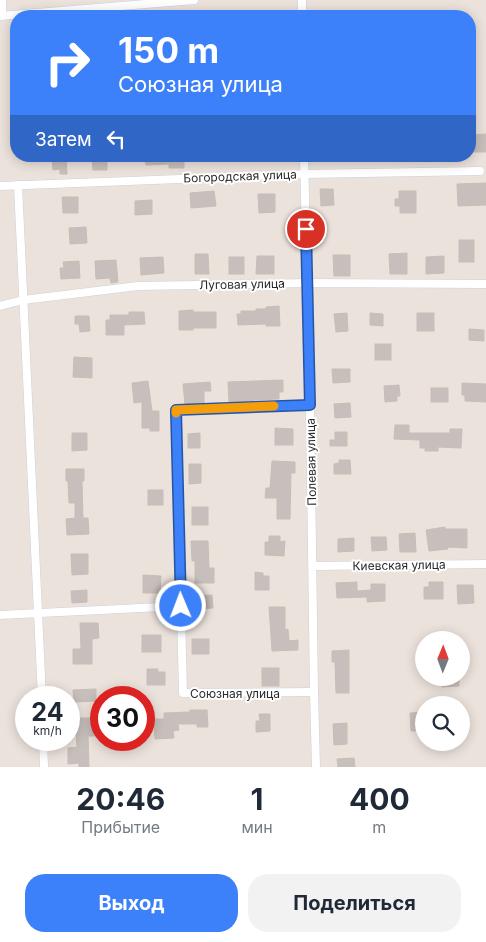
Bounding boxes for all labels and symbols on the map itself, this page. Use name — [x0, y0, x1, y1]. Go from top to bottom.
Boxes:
street label: Богородская улица — [183, 167, 297, 185]
pin — [285, 208, 327, 250]
street label: Луговая улица — [199, 276, 285, 292]
street label: Полевая улица — [303, 418, 319, 506]
street label: Киевская улица — [352, 557, 446, 573]
position arrow — [154, 579, 206, 631]
north arrow — [415, 631, 470, 686]
speed limit sign: 30 — [90, 686, 155, 751]
street label: Союзная улица — [190, 686, 280, 701]

